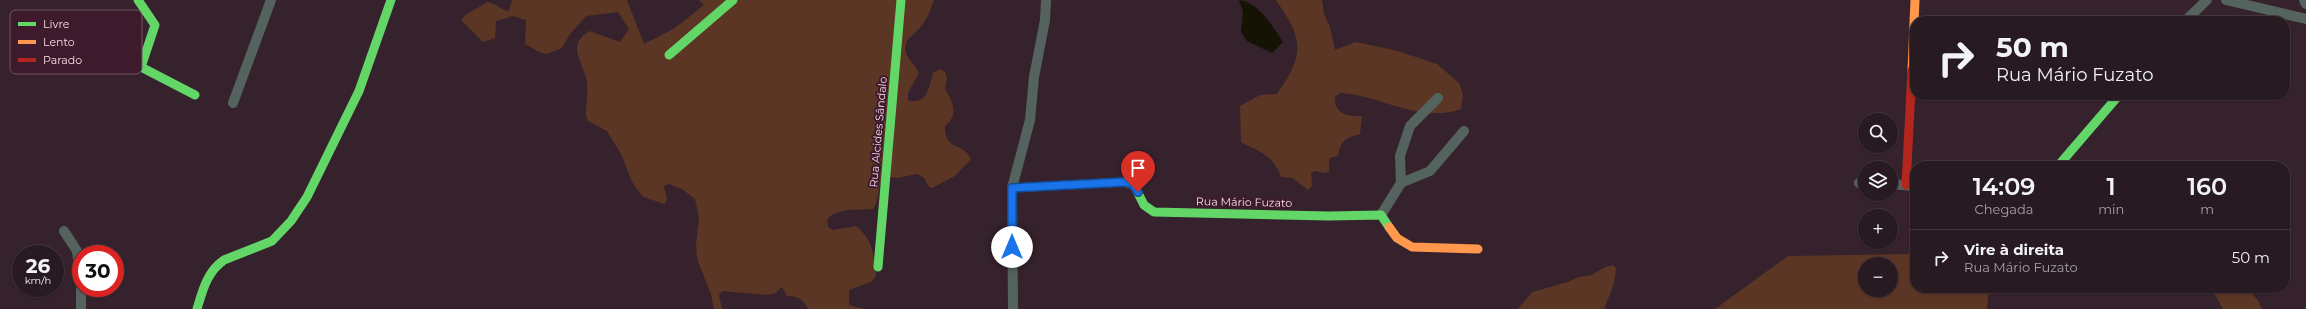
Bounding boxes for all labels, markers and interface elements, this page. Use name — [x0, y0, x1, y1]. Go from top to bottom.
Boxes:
legend — [10, 10, 142, 74]
text: Livre — [43, 17, 70, 31]
text: 50 m — [1996, 30, 2069, 64]
icon: right — [1930, 32, 1982, 84]
text: Lento — [43, 35, 75, 49]
text: Parado — [43, 53, 82, 67]
text: Rua Mário Fuzato — [1996, 64, 2153, 86]
street label: Rua Alcides Sândalo — [866, 76, 890, 188]
map controls — [1858, 113, 1898, 297]
button: search — [1858, 113, 1898, 153]
pin — [1121, 151, 1155, 192]
icon: arrive — [1127, 157, 1149, 179]
button: layers — [1858, 161, 1898, 201]
text: 14:09 — [1973, 172, 2035, 201]
text: 1 — [2107, 172, 2116, 201]
text: 160 — [2187, 172, 2227, 201]
street label: Rua Mário Fuzato — [1196, 194, 1292, 210]
text: Chegada — [1975, 201, 2034, 217]
text: min — [2098, 201, 2124, 217]
text: m — [2200, 201, 2214, 217]
button: + — [1858, 209, 1898, 249]
position arrow — [991, 226, 1033, 268]
text: Vire à direita — [1964, 240, 2064, 259]
speed limit sign: 30 — [72, 245, 124, 297]
icon: right — [1930, 247, 1952, 269]
text: 50 m — [2232, 248, 2270, 267]
text: 26 — [26, 254, 50, 278]
button: − — [1858, 257, 1898, 297]
text: Rua Mário Fuzato — [1964, 259, 2078, 275]
text: km/h — [25, 274, 51, 287]

